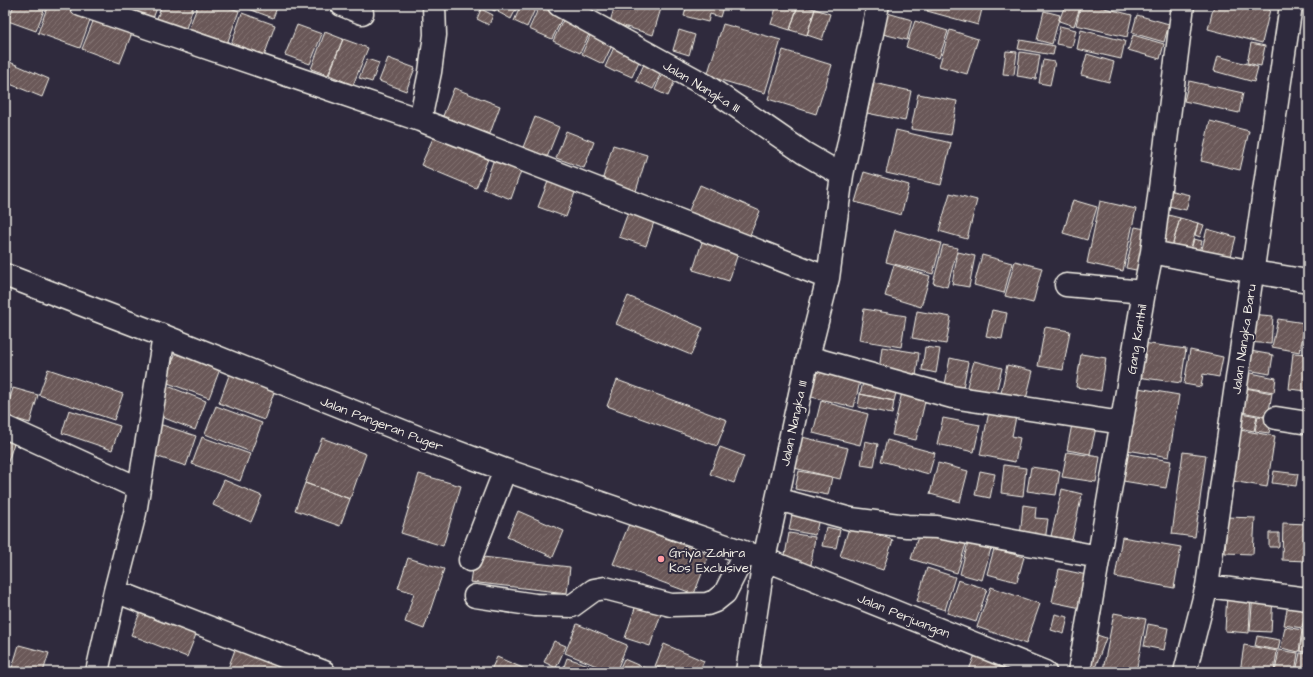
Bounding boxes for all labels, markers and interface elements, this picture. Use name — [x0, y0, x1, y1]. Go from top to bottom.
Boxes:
street label: Jalan Nangka III — [659, 57, 744, 118]
street label: Jalan Nangka Baru — [1227, 282, 1262, 396]
street label: Gang Kanthil — [1123, 303, 1152, 376]
street label: Jalan Nangka III — [776, 379, 813, 468]
street label: Jalan Pangeran Puger — [317, 392, 446, 457]
place label: Griya Zahira Kos Exclusive — [669, 544, 749, 577]
marker: Griya Zahira Kos Exclusive — [656, 554, 666, 564]
street label: Jalan Perjuangan — [854, 589, 953, 644]

